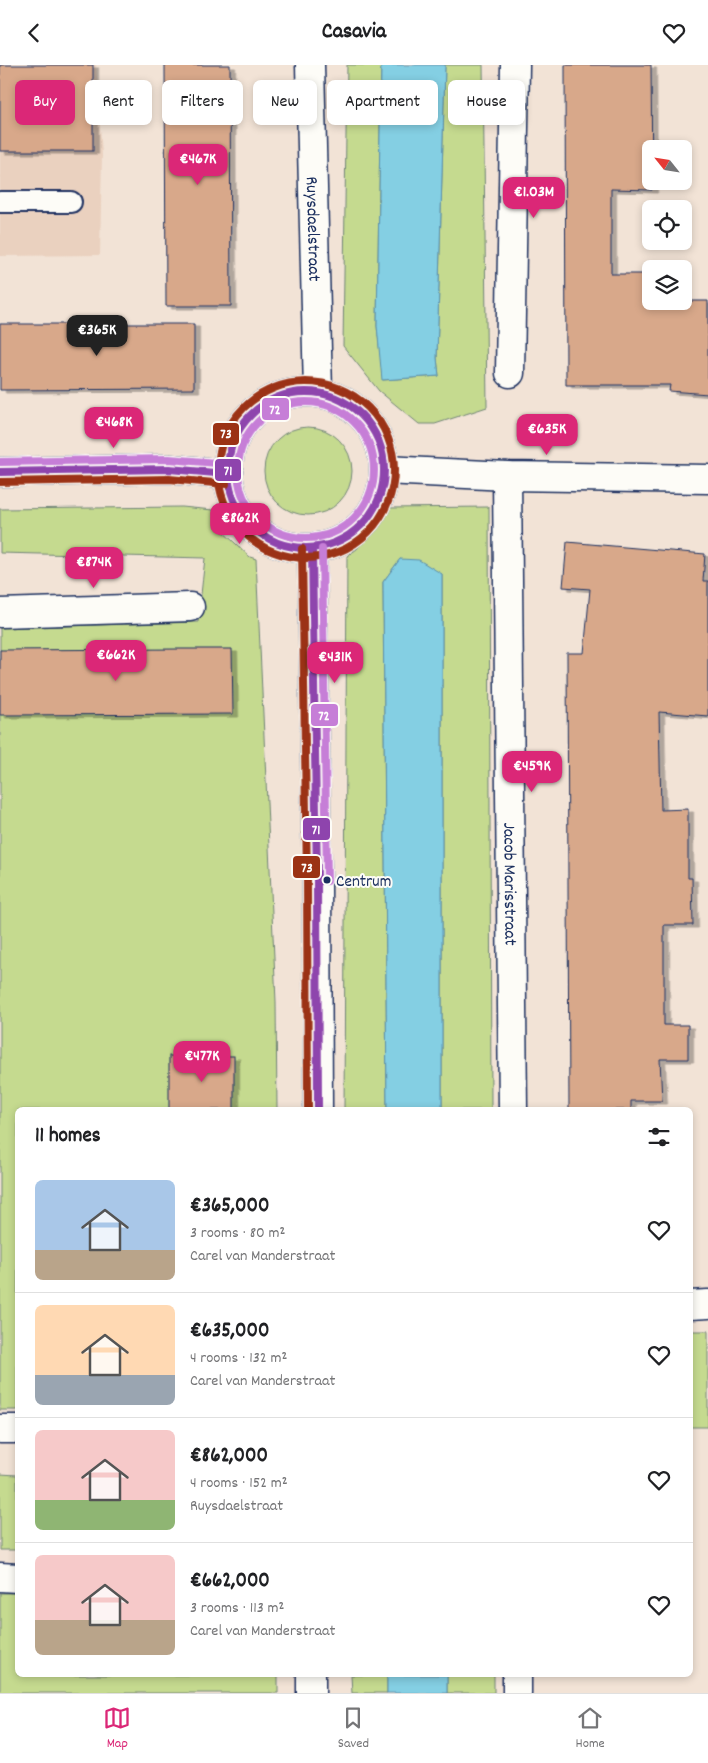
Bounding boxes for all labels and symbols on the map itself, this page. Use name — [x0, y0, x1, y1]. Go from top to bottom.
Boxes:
north arrow — [642, 140, 692, 190]
pin: €467K — [163, 143, 233, 186]
street label: Ruysdaelstraat — [298, 176, 325, 282]
pin: €1.03M — [493, 177, 575, 219]
pin: €365K — [62, 315, 132, 357]
line badge: 72 — [261, 397, 290, 421]
text: 72 — [269, 401, 281, 421]
pin: €468K — [79, 407, 149, 449]
pin: €635K — [512, 413, 582, 456]
line badge: 73 — [212, 422, 240, 446]
text: 73 — [220, 425, 232, 445]
line badge: 71 — [214, 458, 242, 482]
text: 71 — [224, 462, 232, 482]
pin: €862K — [205, 503, 275, 545]
pin: €874K — [59, 547, 129, 589]
pin: €662K — [81, 639, 151, 682]
pin: €431K — [300, 641, 370, 684]
line badge: 72 — [310, 703, 339, 727]
text: 72 — [318, 707, 330, 727]
pin: €459K — [497, 751, 567, 793]
line badge: 71 — [302, 817, 331, 841]
text: 71 — [312, 821, 320, 841]
street label: Jacob Marisstraat — [495, 822, 521, 946]
line badge: 73 — [292, 855, 321, 879]
text: 73 — [301, 859, 313, 879]
place label: Centrum — [336, 871, 391, 895]
marker: Centrum — [322, 875, 332, 885]
pin: €477K — [167, 1041, 237, 1083]

